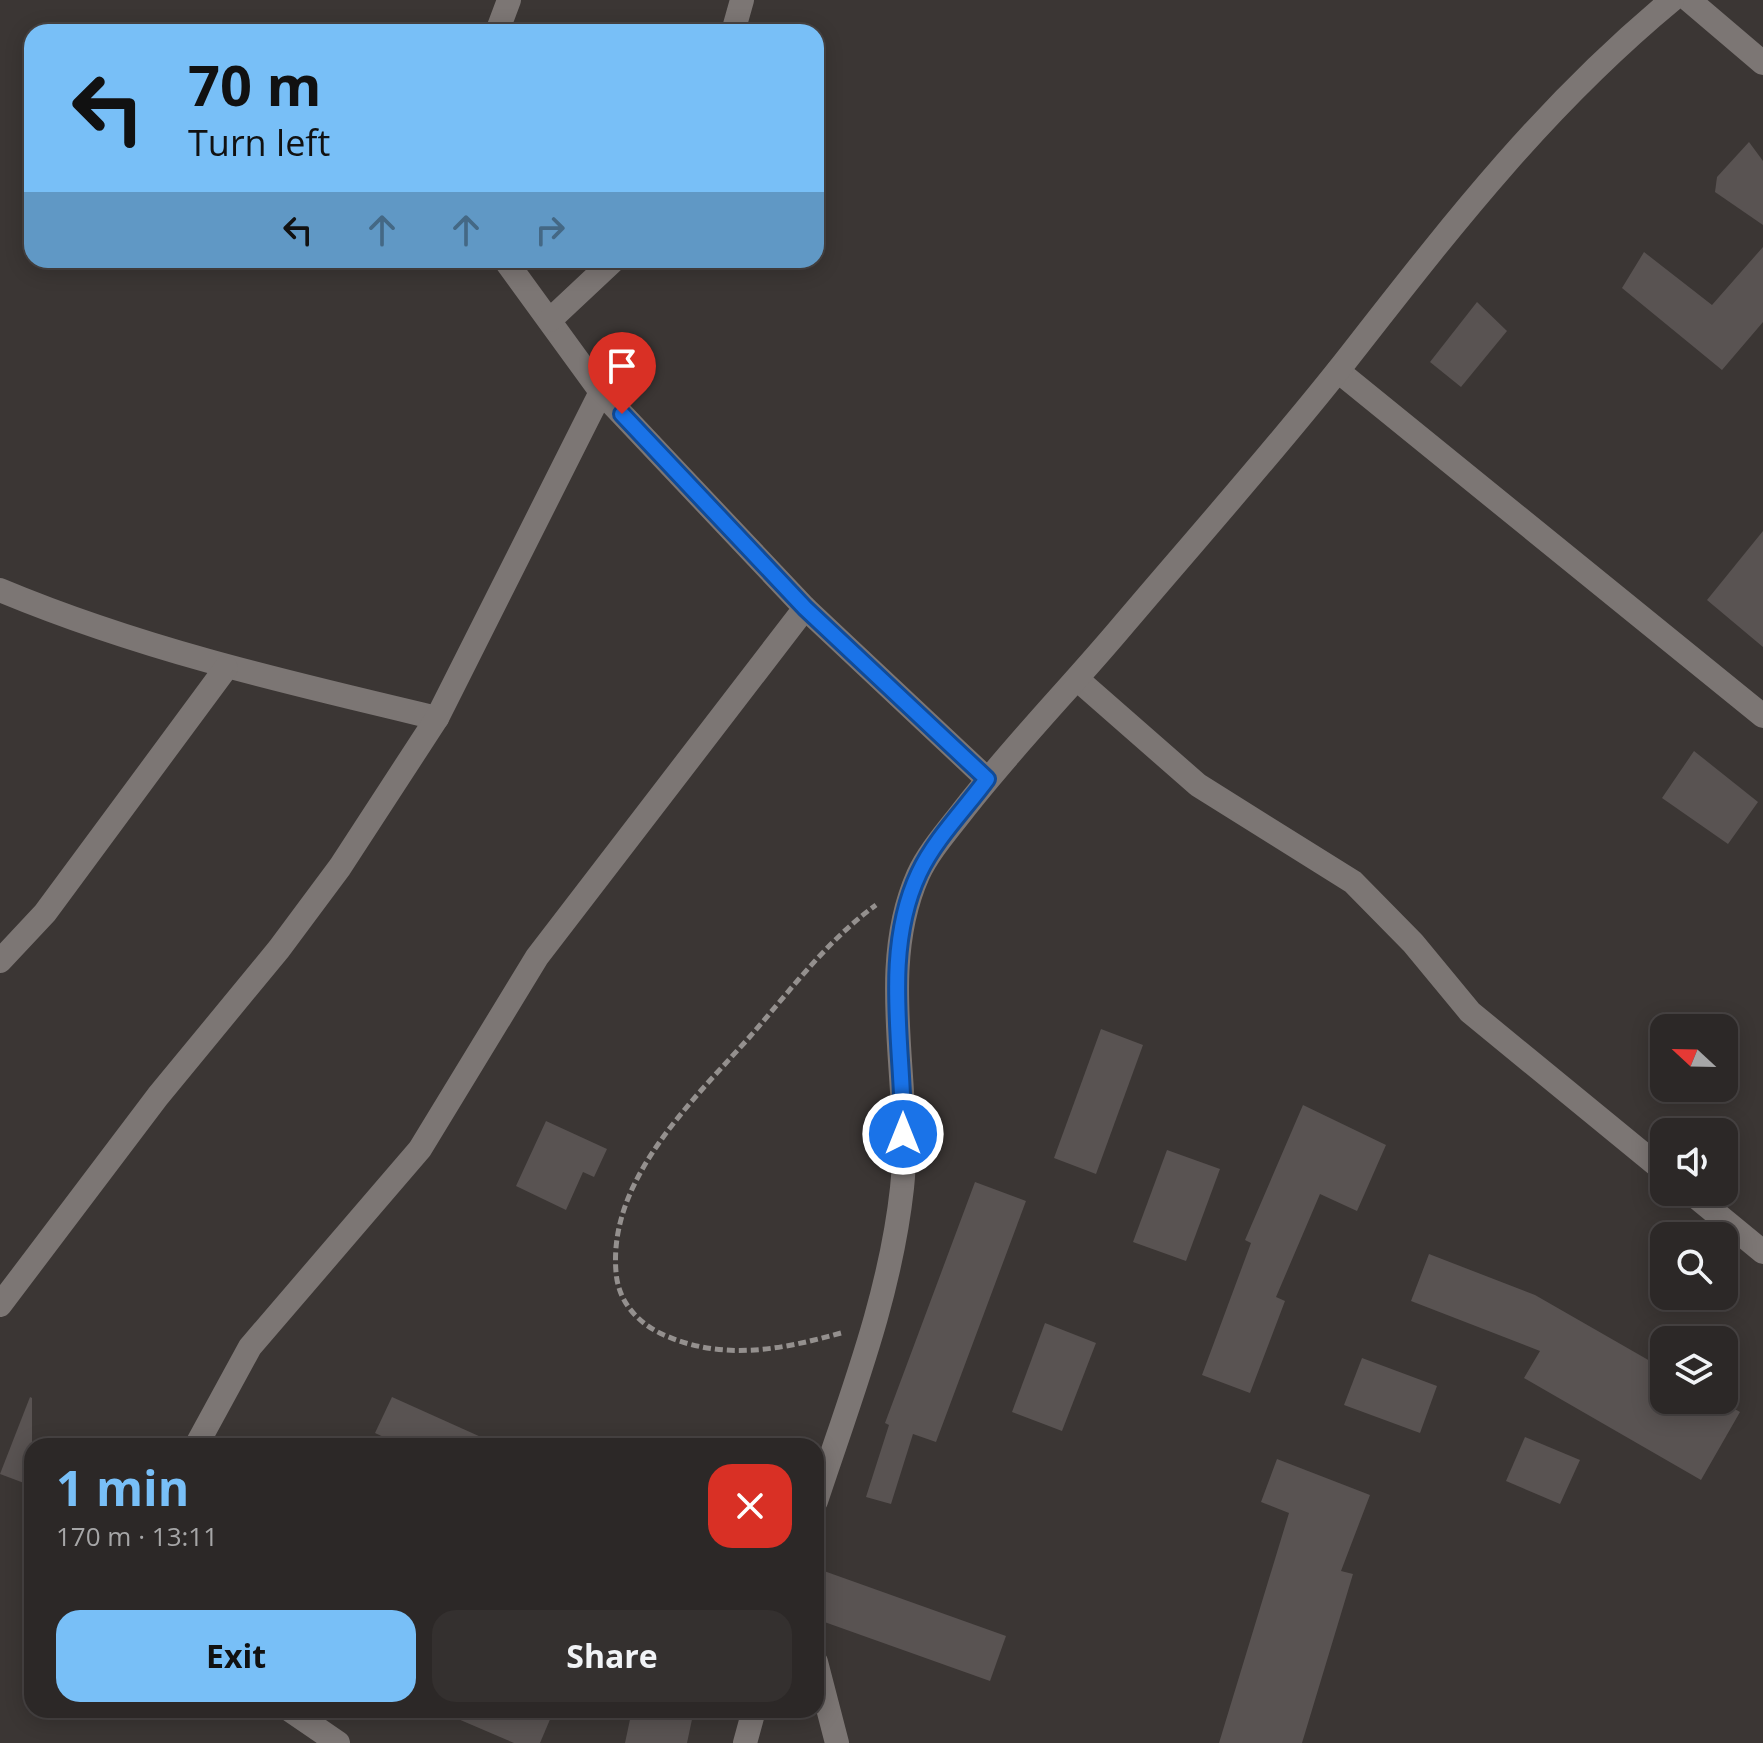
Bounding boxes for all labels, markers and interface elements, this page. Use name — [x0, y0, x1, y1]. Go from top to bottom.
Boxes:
text: 70 m — [188, 46, 322, 122]
icon: left — [56, 56, 160, 160]
text: Turn left — [188, 118, 330, 167]
icon: left — [276, 208, 320, 252]
icon: ahead — [360, 208, 404, 252]
icon: ahead — [444, 208, 488, 252]
icon: right — [528, 208, 572, 252]
pin — [588, 332, 656, 414]
icon: arrive — [600, 344, 644, 388]
north arrow — [1650, 1014, 1738, 1102]
map controls — [1650, 1014, 1738, 1414]
position arrow — [861, 1092, 945, 1176]
button: sound — [1650, 1118, 1738, 1206]
button: search — [1650, 1222, 1738, 1310]
button: layers — [1650, 1326, 1738, 1414]
text: 1 min — [56, 1455, 189, 1520]
button: close — [708, 1464, 792, 1548]
text: 170 m · 13:11 — [56, 1518, 218, 1554]
button: Exit — [56, 1610, 416, 1702]
button: Share — [432, 1610, 792, 1702]

